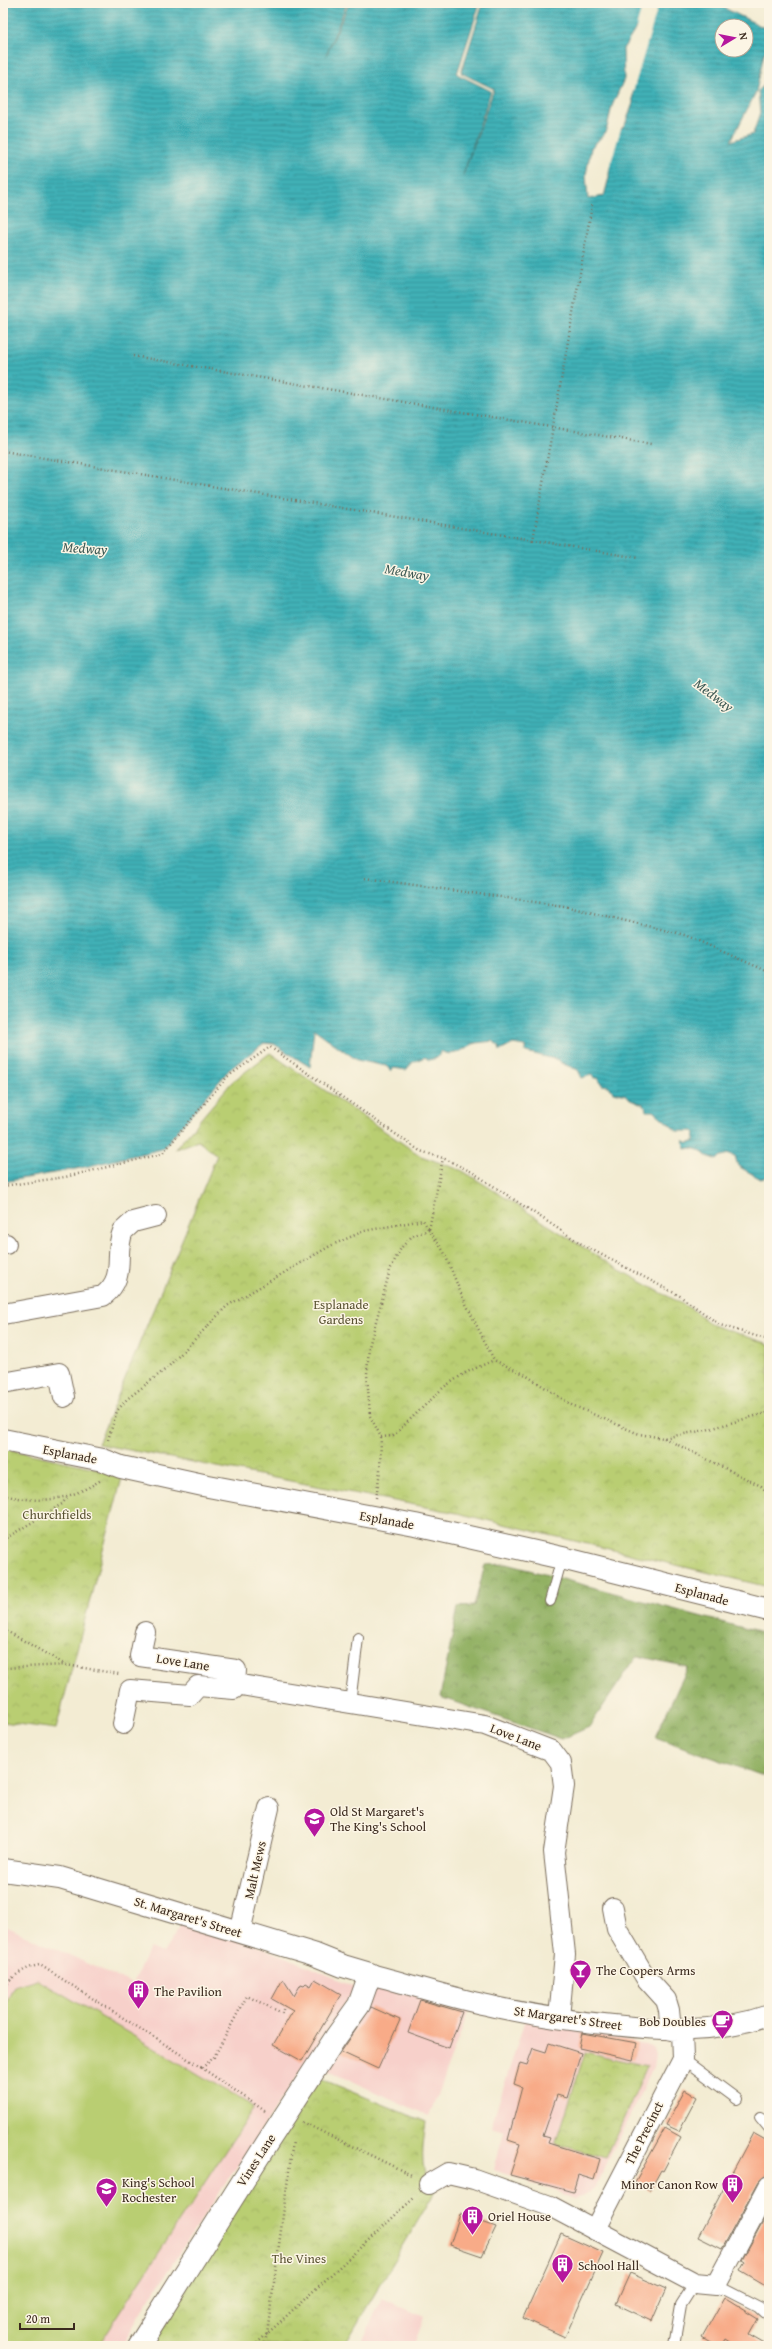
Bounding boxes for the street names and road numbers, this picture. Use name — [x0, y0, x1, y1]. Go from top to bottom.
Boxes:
street label: Esplanade — [41, 1439, 99, 1469]
street label: Esplanade — [358, 1506, 416, 1534]
street label: Esplanade — [673, 1578, 731, 1610]
street label: Love Lane — [155, 1648, 211, 1676]
street label: Love Lane — [488, 1719, 544, 1755]
street label: Malt Mews — [239, 1839, 271, 1901]
street label: St. Margaret's Street — [132, 1892, 245, 1943]
street label: St Margaret's Street — [513, 2001, 624, 2035]
street label: The Precinct — [620, 2098, 668, 2168]
street label: Vines Lane — [232, 2130, 280, 2190]

